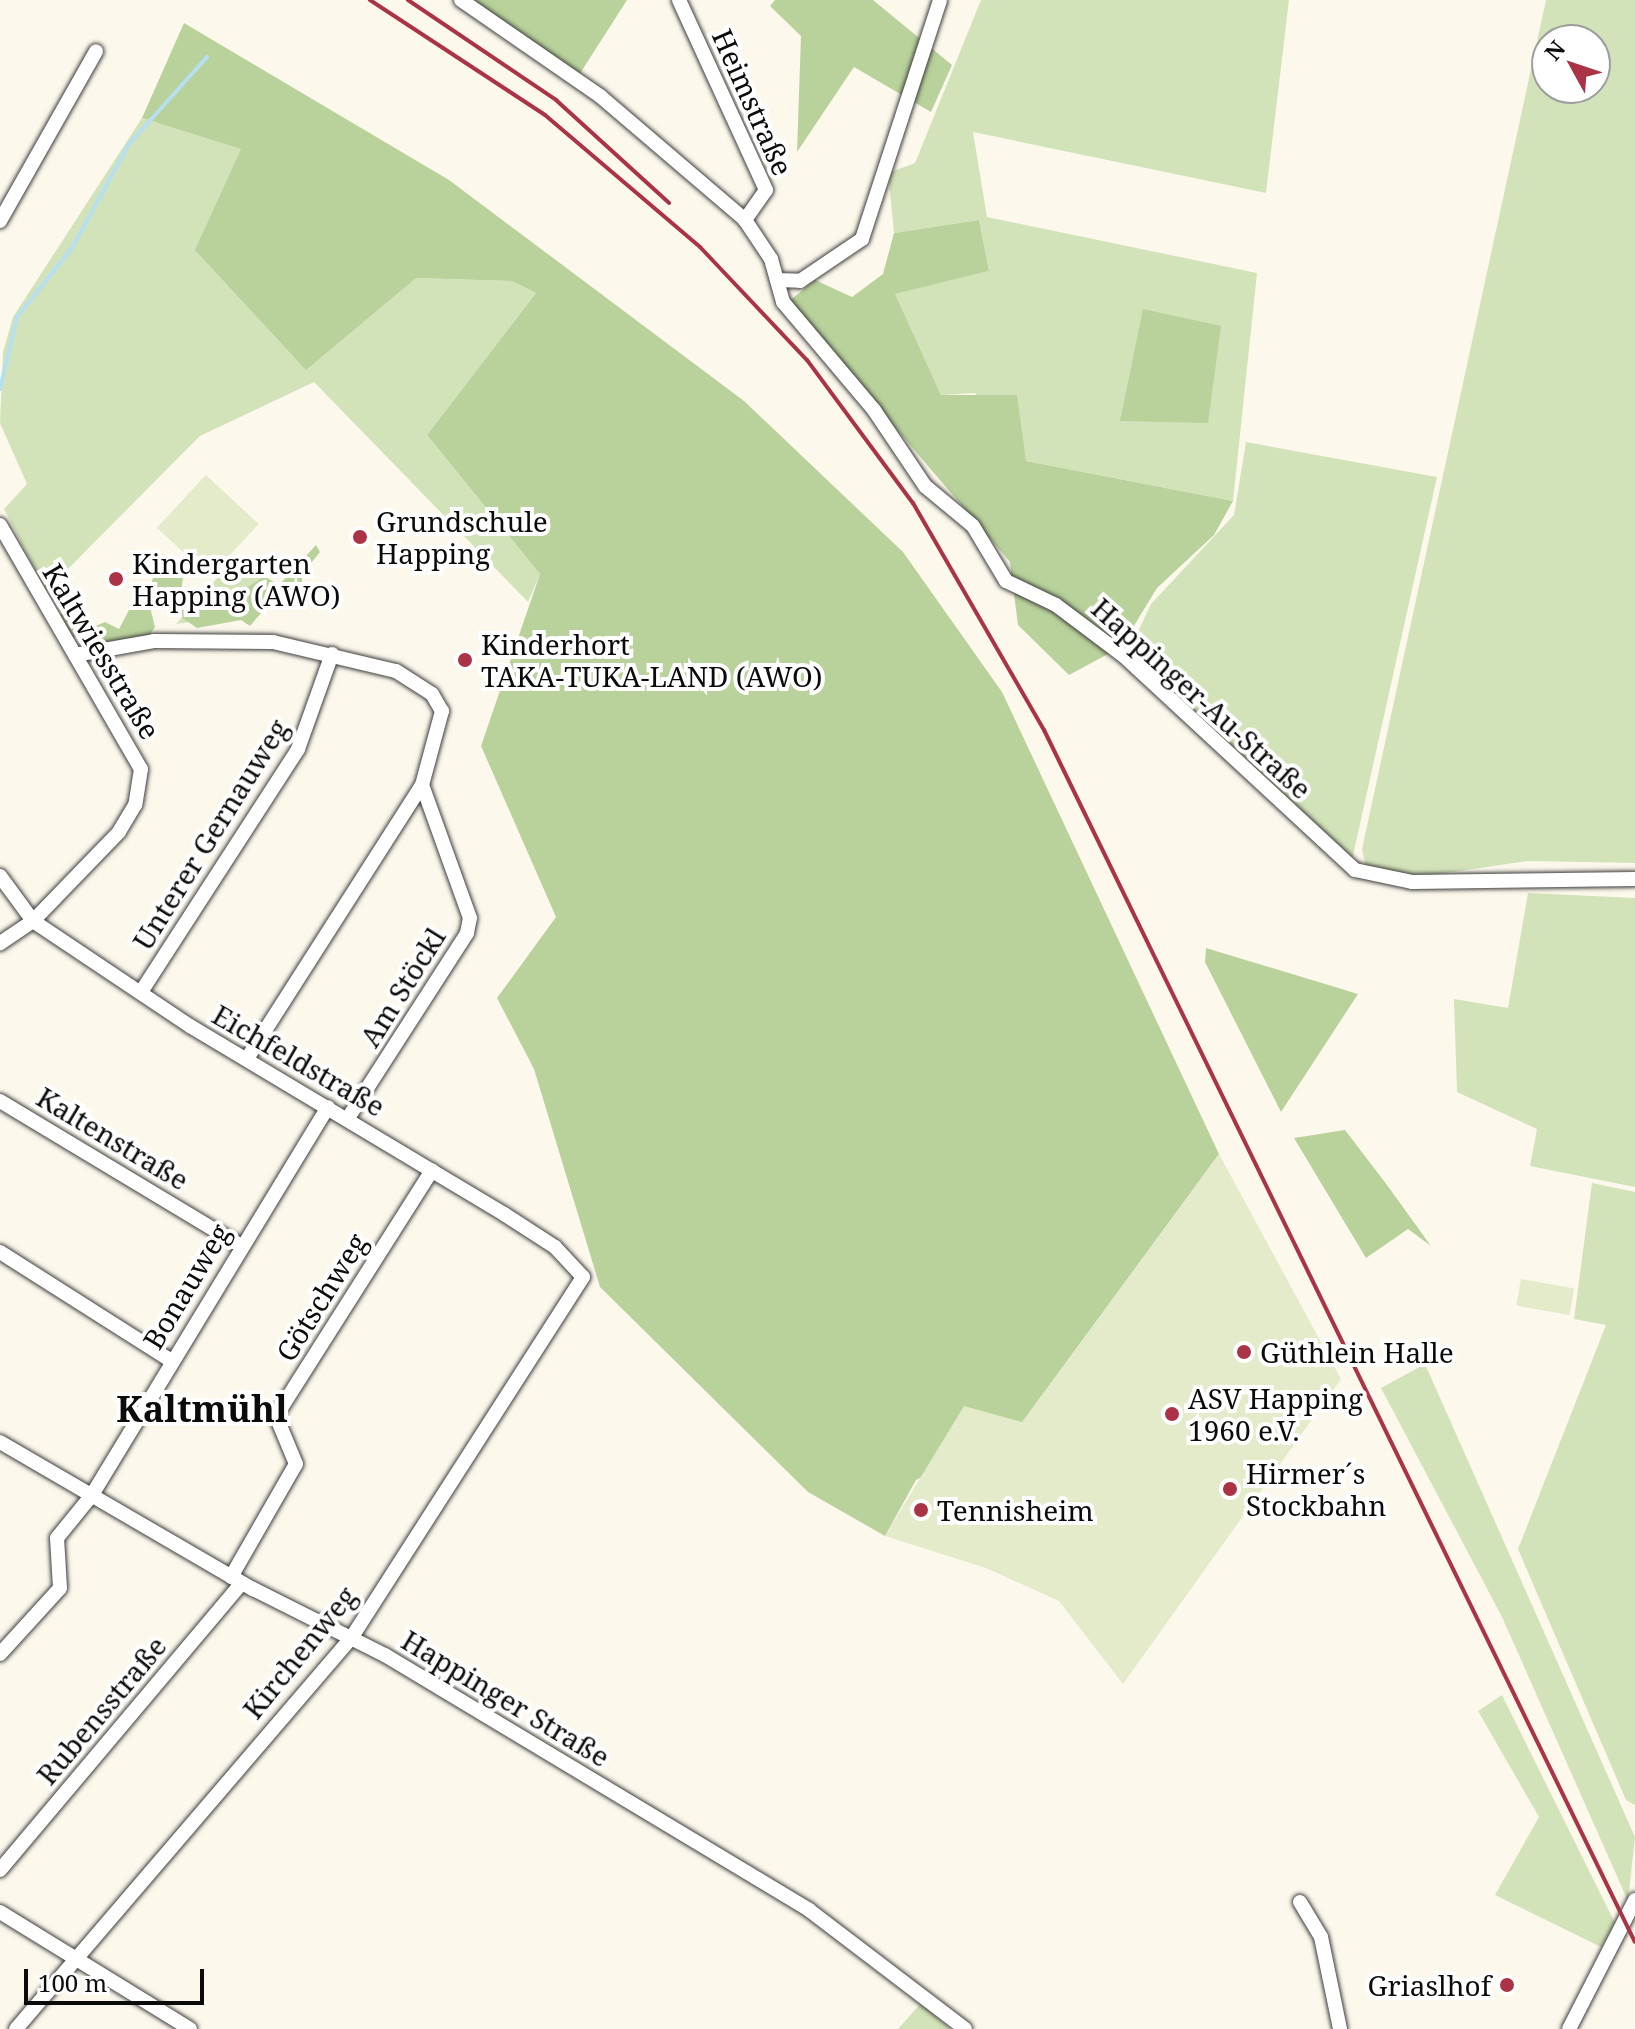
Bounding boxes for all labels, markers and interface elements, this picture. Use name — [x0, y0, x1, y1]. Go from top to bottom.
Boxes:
street label: Heimstraße — [706, 24, 800, 180]
north arrow — [1531, 24, 1611, 104]
text: N — [1537, 34, 1571, 66]
place label: Grundschule Happing — [376, 504, 548, 570]
marker: Grundschule Happing — [351, 528, 369, 546]
place label: Kindergarten Happing (AWO) — [132, 546, 340, 612]
street label: Kaltwiesstraße — [36, 557, 168, 745]
marker: Kindergarten Happing (AWO) — [107, 570, 125, 588]
street label: Happinger-Au-Straße — [1085, 591, 1319, 805]
place label: Kinderhort TAKA-TUKA-LAND (AWO) — [481, 627, 822, 693]
marker: Kinderhort TAKA-TUKA-LAND (AWO) — [456, 651, 474, 669]
street label: Unterer Gernauweg — [125, 712, 295, 956]
street label: Am Stöckl — [352, 921, 452, 1053]
street label: Eichfeldstraße — [207, 997, 391, 1123]
street label: Kaltenstraße — [31, 1080, 195, 1196]
street label: Bonauweg — [135, 1217, 237, 1355]
street label: Götschweg — [269, 1227, 373, 1367]
place label: Güthlein Halle — [1260, 1335, 1454, 1369]
marker: Güthlein Halle — [1235, 1343, 1253, 1361]
place label: ASV Happing 1960 e.V. — [1188, 1381, 1363, 1447]
district label: Kaltmühl — [116, 1387, 288, 1431]
marker: ASV Happing 1960 e.V. — [1163, 1405, 1181, 1423]
place label: Hirmer´s Stockbahn — [1246, 1456, 1386, 1522]
marker: Hirmer´s Stockbahn — [1221, 1480, 1239, 1498]
place label: Tennisheim — [937, 1493, 1094, 1527]
marker: Tennisheim — [912, 1501, 930, 1519]
street label: Kirchenweg — [235, 1579, 363, 1725]
street label: Happinger Straße — [396, 1623, 616, 1773]
street label: Rubensstraße — [29, 1629, 173, 1791]
scale bar — [28, 1953, 208, 2003]
text: 100 m — [38, 1966, 107, 1999]
place label: Griaslhof — [1368, 1968, 1491, 2002]
marker: Griaslhof — [1498, 1976, 1516, 1994]

